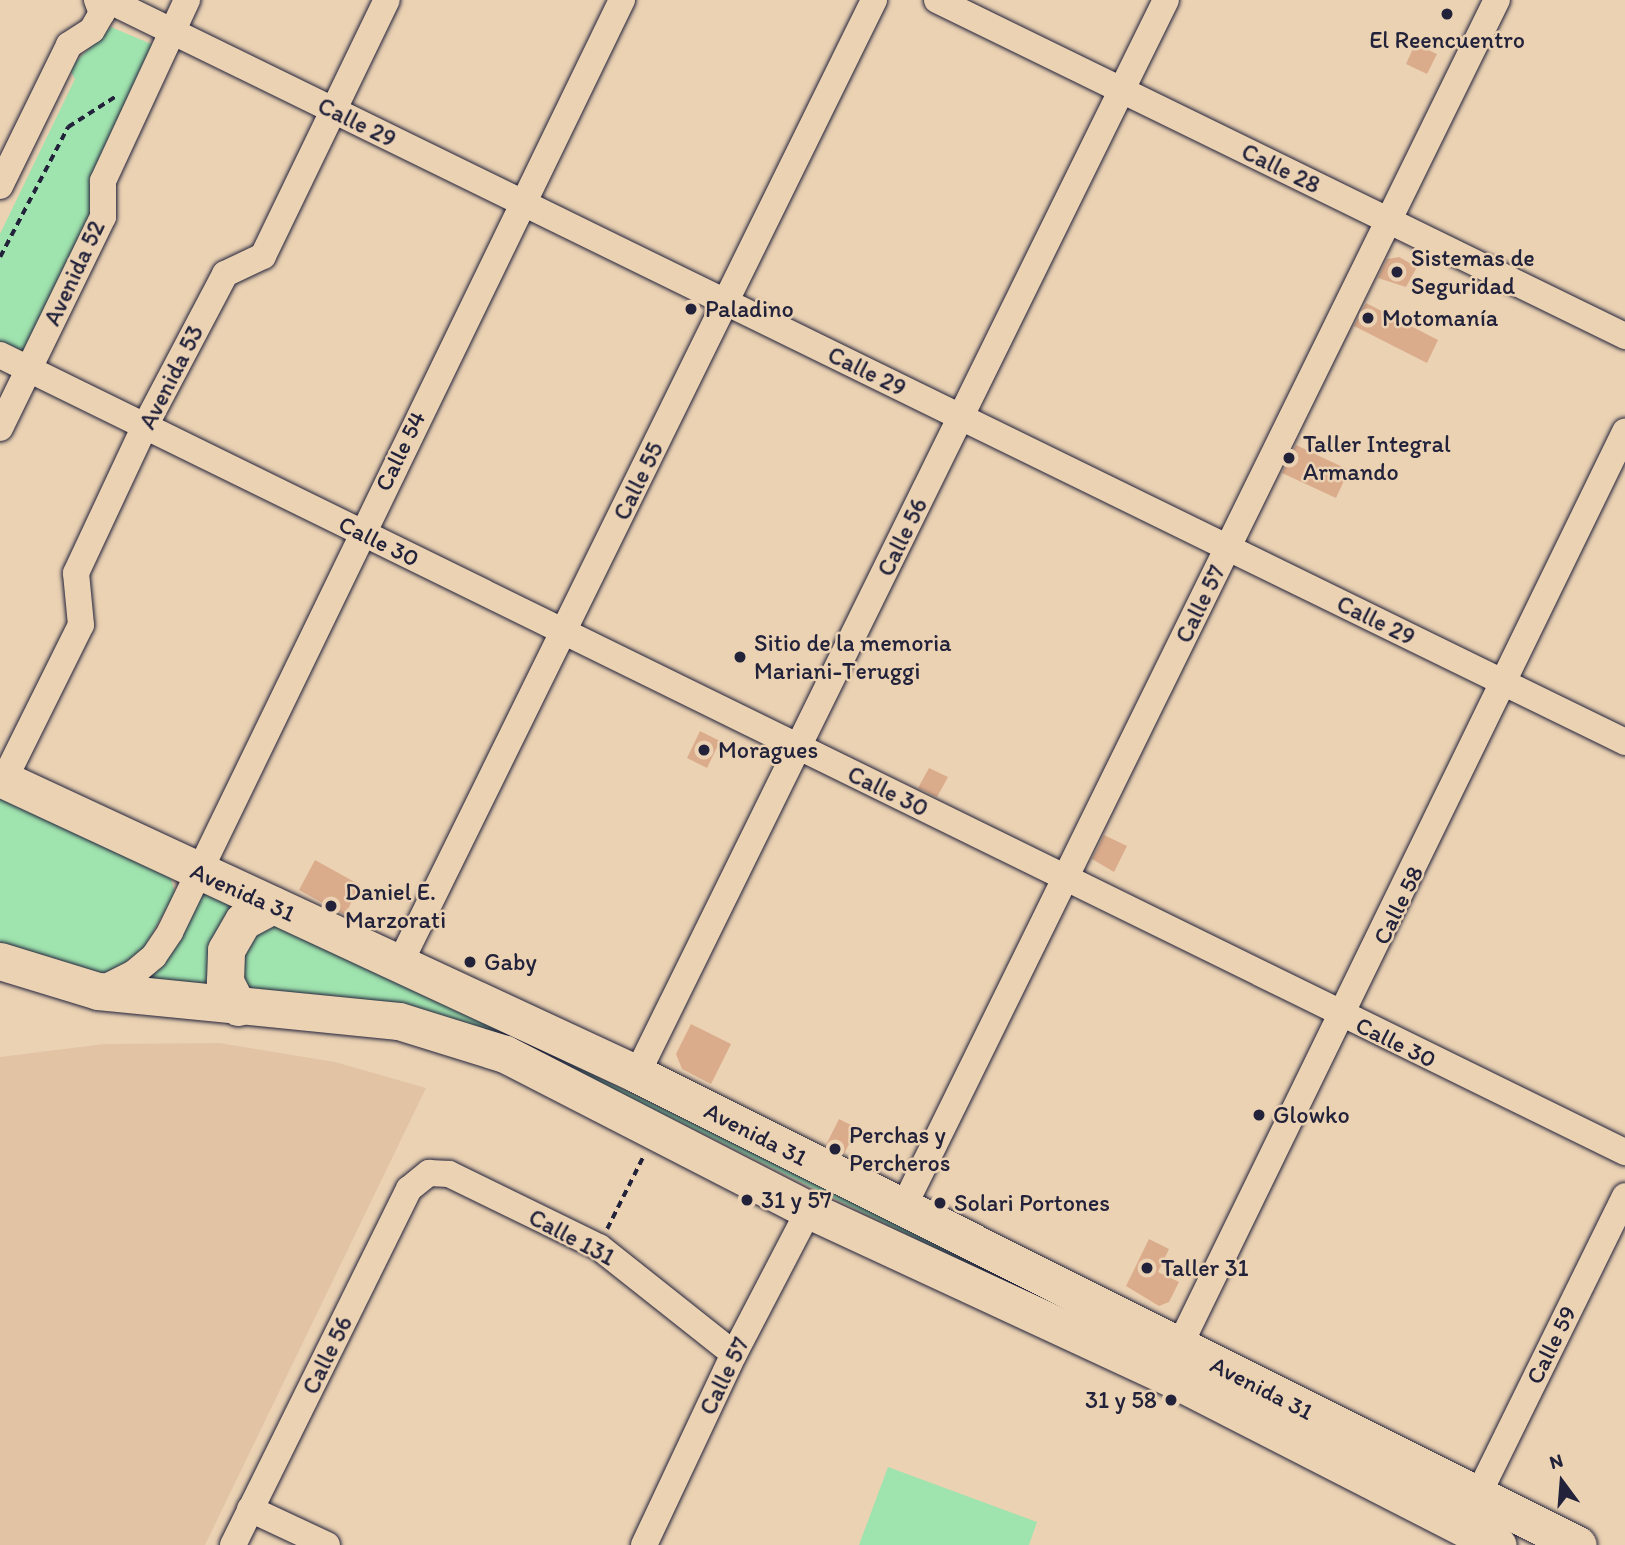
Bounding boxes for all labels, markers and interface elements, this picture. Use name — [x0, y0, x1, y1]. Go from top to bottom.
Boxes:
marker: El Reencuentro — [1439, 6, 1455, 22]
place label: El Reencuentro — [1369, 26, 1525, 54]
street label: Calle 29 — [313, 91, 401, 153]
street label: Calle 28 — [1237, 137, 1325, 199]
street label: Avenida 52 — [37, 216, 111, 330]
place label: Sistemas de Seguridad — [1411, 244, 1535, 300]
marker: Sistemas de Seguridad — [1389, 264, 1405, 280]
place label: Paladino — [705, 295, 794, 323]
marker: Paladino — [683, 301, 699, 317]
place label: Motomanía — [1382, 304, 1498, 332]
marker: Motomanía — [1360, 310, 1376, 326]
street label: Avenida 53 — [132, 320, 210, 434]
street label: Calle 29 — [823, 340, 911, 402]
street label: Calle 54 — [368, 406, 432, 496]
place label: Taller Integral Armando — [1303, 430, 1450, 486]
street label: Calle 55 — [607, 437, 669, 525]
marker: Taller Integral Armando — [1281, 450, 1297, 466]
street label: Calle 56 — [871, 493, 933, 581]
street label: Calle 30 — [334, 509, 424, 573]
street label: Calle 57 — [1169, 560, 1231, 648]
street label: Calle 29 — [1332, 589, 1420, 651]
place label: Sitio de la memoria Mariani-Teruggi — [754, 629, 952, 685]
marker: Sitio de la memoria Mariani-Teruggi — [732, 649, 748, 665]
place label: Moragues — [718, 736, 818, 764]
marker: Moragues — [696, 742, 712, 758]
street label: Calle 30 — [843, 759, 933, 823]
street label: Avenida 31 — [186, 856, 300, 928]
street label: Calle 58 — [1367, 861, 1429, 949]
place label: Daniel E. Marzorati — [345, 878, 446, 934]
marker: Daniel E. Marzorati — [323, 898, 339, 914]
place label: Gaby — [484, 948, 537, 976]
marker: Gaby — [462, 954, 478, 970]
street label: Calle 30 — [1351, 1010, 1441, 1074]
street label: Avenida 31 — [700, 1096, 812, 1172]
place label: Glowko — [1273, 1101, 1350, 1129]
marker: Glowko — [1251, 1107, 1267, 1123]
place label: Perchas y Percheros — [849, 1121, 950, 1177]
marker: Perchas y Percheros — [827, 1141, 843, 1157]
place label: 31 y 57 — [761, 1186, 832, 1214]
place label: Solari Portones — [954, 1189, 1111, 1217]
marker: 31 y 57 — [739, 1192, 755, 1208]
marker: Solari Portones — [932, 1195, 948, 1211]
street label: Calle 131 — [524, 1202, 620, 1272]
place label: Taller 31 — [1161, 1254, 1249, 1282]
marker: Taller 31 — [1139, 1260, 1155, 1276]
street label: Calle 59 — [1520, 1301, 1582, 1389]
street label: Calle 56 — [296, 1311, 358, 1399]
street label: Calle 57 — [693, 1332, 755, 1420]
street label: Avenida 31 — [1206, 1350, 1318, 1426]
place label: 31 y 58 — [1085, 1386, 1157, 1414]
marker: 31 y 58 — [1163, 1392, 1179, 1408]
north arrow — [1527, 1447, 1597, 1517]
text: N — [1547, 1449, 1565, 1474]

